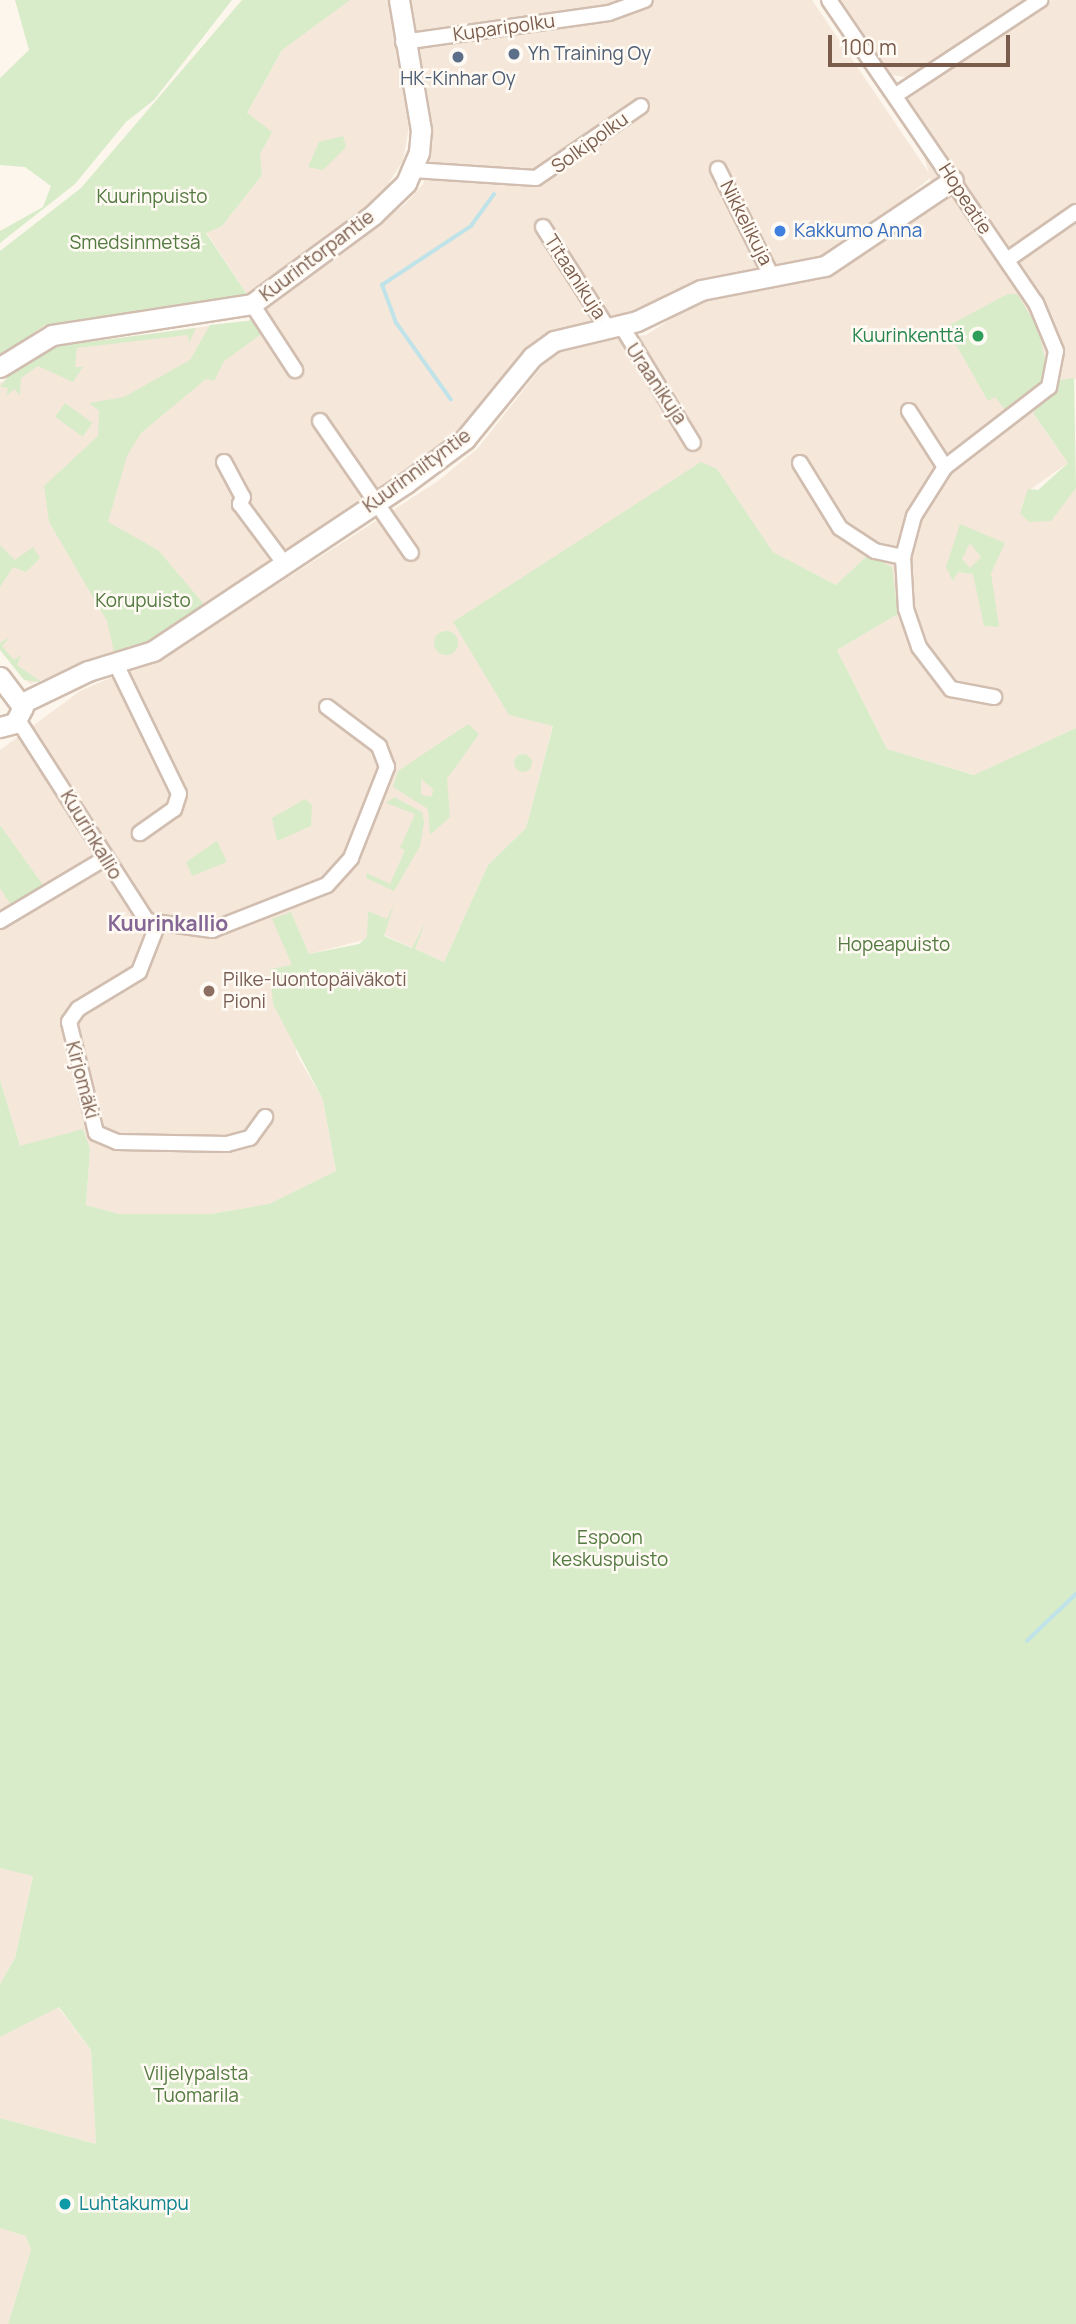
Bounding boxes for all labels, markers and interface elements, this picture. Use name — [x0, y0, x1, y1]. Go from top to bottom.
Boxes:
street label: Kuparipolku — [452, 10, 556, 46]
scale bar — [831, 21, 1013, 65]
text: 100 m — [841, 33, 897, 61]
place label: Yh Training Oy — [528, 43, 651, 65]
marker: Yh Training Oy — [506, 46, 522, 62]
marker: HK-Kinhar Oy — [450, 49, 466, 65]
place label: HK-Kinhar Oy — [400, 68, 516, 90]
street label: Solkipolku — [547, 108, 633, 178]
street label: Hopeatie — [934, 159, 996, 239]
street label: Nikkelikuja — [715, 177, 777, 269]
park label: Kuurinpuisto — [96, 186, 208, 208]
street label: Kuurintorpantie — [255, 206, 379, 306]
place label: Kakkumo Anna — [794, 220, 922, 242]
marker: Kakkumo Anna — [772, 223, 788, 239]
street label: Titaanikuja — [539, 230, 611, 324]
park label: Smedsinmetsä — [69, 232, 201, 254]
place label: Kuurinkenttä — [852, 325, 964, 347]
marker: Kuurinkenttä — [970, 328, 986, 344]
street label: Uraanikuja — [621, 339, 691, 429]
street label: Kuurinniityntie — [359, 424, 475, 518]
park label: Korupuisto — [95, 590, 191, 612]
street label: Kuurinkallio — [55, 786, 127, 884]
district label: Kuurinkallio — [108, 910, 228, 936]
park label: Hopeapuisto — [838, 934, 950, 956]
place label: Pilke-luontopäiväkoti Pioni — [223, 969, 407, 1013]
marker: Pilke-luontopäiväkoti Pioni — [201, 983, 217, 999]
street label: Kirjomäki — [61, 1039, 103, 1121]
park label: Espoon keskuspuisto — [552, 1527, 668, 1571]
park label: Viljelypalsta Tuomarila — [144, 2063, 248, 2107]
place label: Luhtakumpu — [79, 2193, 189, 2215]
marker: Luhtakumpu — [57, 2196, 73, 2212]

